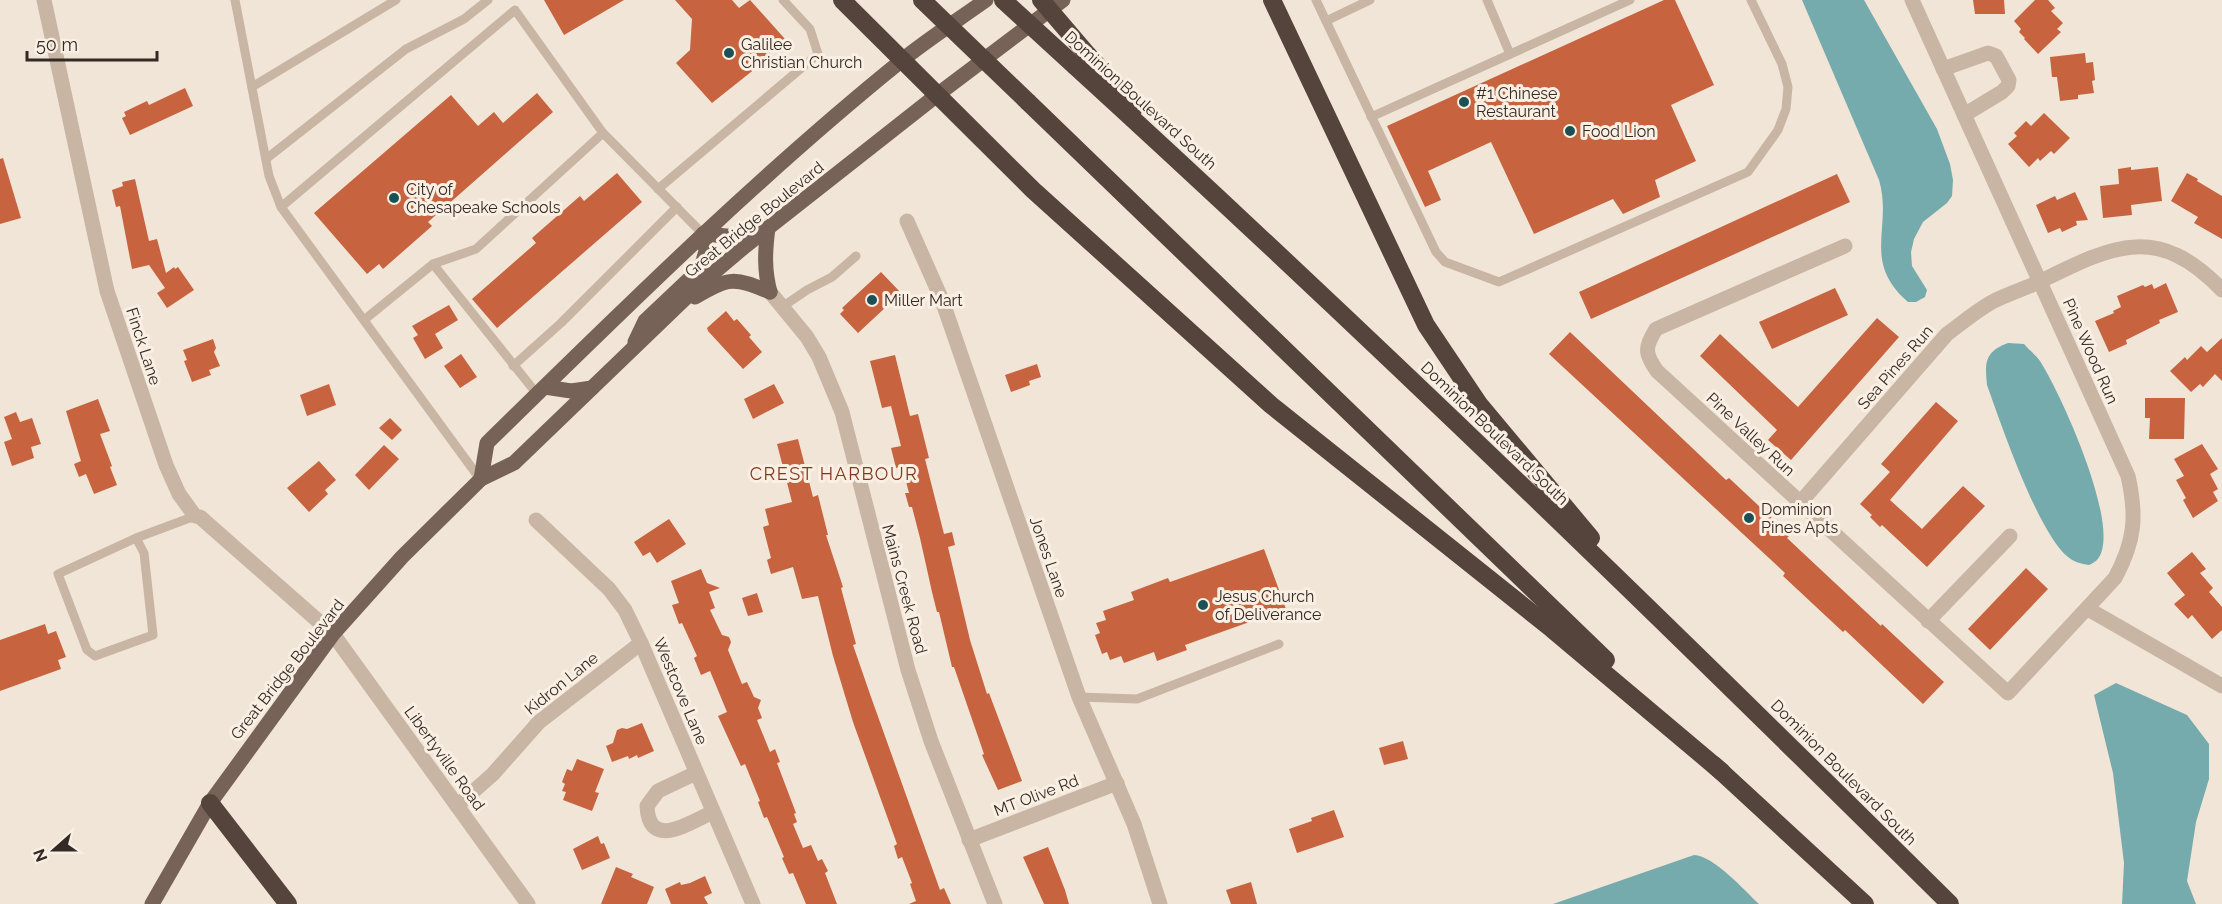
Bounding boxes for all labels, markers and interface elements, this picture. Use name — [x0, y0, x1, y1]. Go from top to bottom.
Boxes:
scale bar — [27, 24, 158, 62]
street label: Dominion Boulevard South — [1061, 27, 1221, 174]
text: 50 m — [36, 34, 78, 55]
place label: Galilee Christian Church — [741, 35, 862, 72]
marker: Galilee Christian Church — [722, 46, 736, 60]
place label: #1 Chinese Restaurant — [1476, 84, 1557, 121]
marker: #1 Chinese Restaurant — [1457, 95, 1471, 109]
place label: Food Lion — [1582, 122, 1656, 141]
marker: Food Lion — [1563, 124, 1577, 138]
street label: Great Bridge Boulevard — [681, 158, 828, 281]
place label: City of Chesapeake Schools — [406, 180, 561, 217]
marker: City of Chesapeake Schools — [387, 191, 401, 205]
place label: Miller Mart — [884, 291, 963, 310]
marker: Miller Mart — [865, 293, 879, 307]
street label: Pine Wood Run — [2059, 295, 2122, 407]
street label: Finck Lane — [122, 305, 165, 387]
street label: Sea Pines Run — [1854, 321, 1937, 413]
street label: Dominion Boulevard South — [1417, 358, 1572, 509]
street label: Pine Valley Run — [1703, 389, 1799, 480]
district label: CREST HARBOUR — [750, 463, 918, 484]
place label: Dominion Pines Apts — [1761, 500, 1838, 537]
marker: Dominion Pines Apts — [1742, 511, 1756, 525]
street label: Jones Lane — [1026, 514, 1071, 600]
street label: Mains Creek Road — [878, 522, 931, 656]
place label: Jesus Church of Deliverance — [1215, 587, 1321, 624]
street label: Great Bridge Boulevard — [227, 595, 348, 743]
marker: Jesus Church of Deliverance — [1196, 598, 1210, 612]
street label: Westcove Lane — [649, 635, 712, 748]
street label: Kidron Lane — [521, 648, 602, 719]
street label: Dominion Boulevard South — [1767, 696, 1920, 849]
street label: Libertyville Road — [400, 702, 489, 814]
street label: MT Olive Rd — [991, 771, 1081, 820]
north arrow — [24, 820, 84, 880]
text: N — [29, 846, 52, 864]

